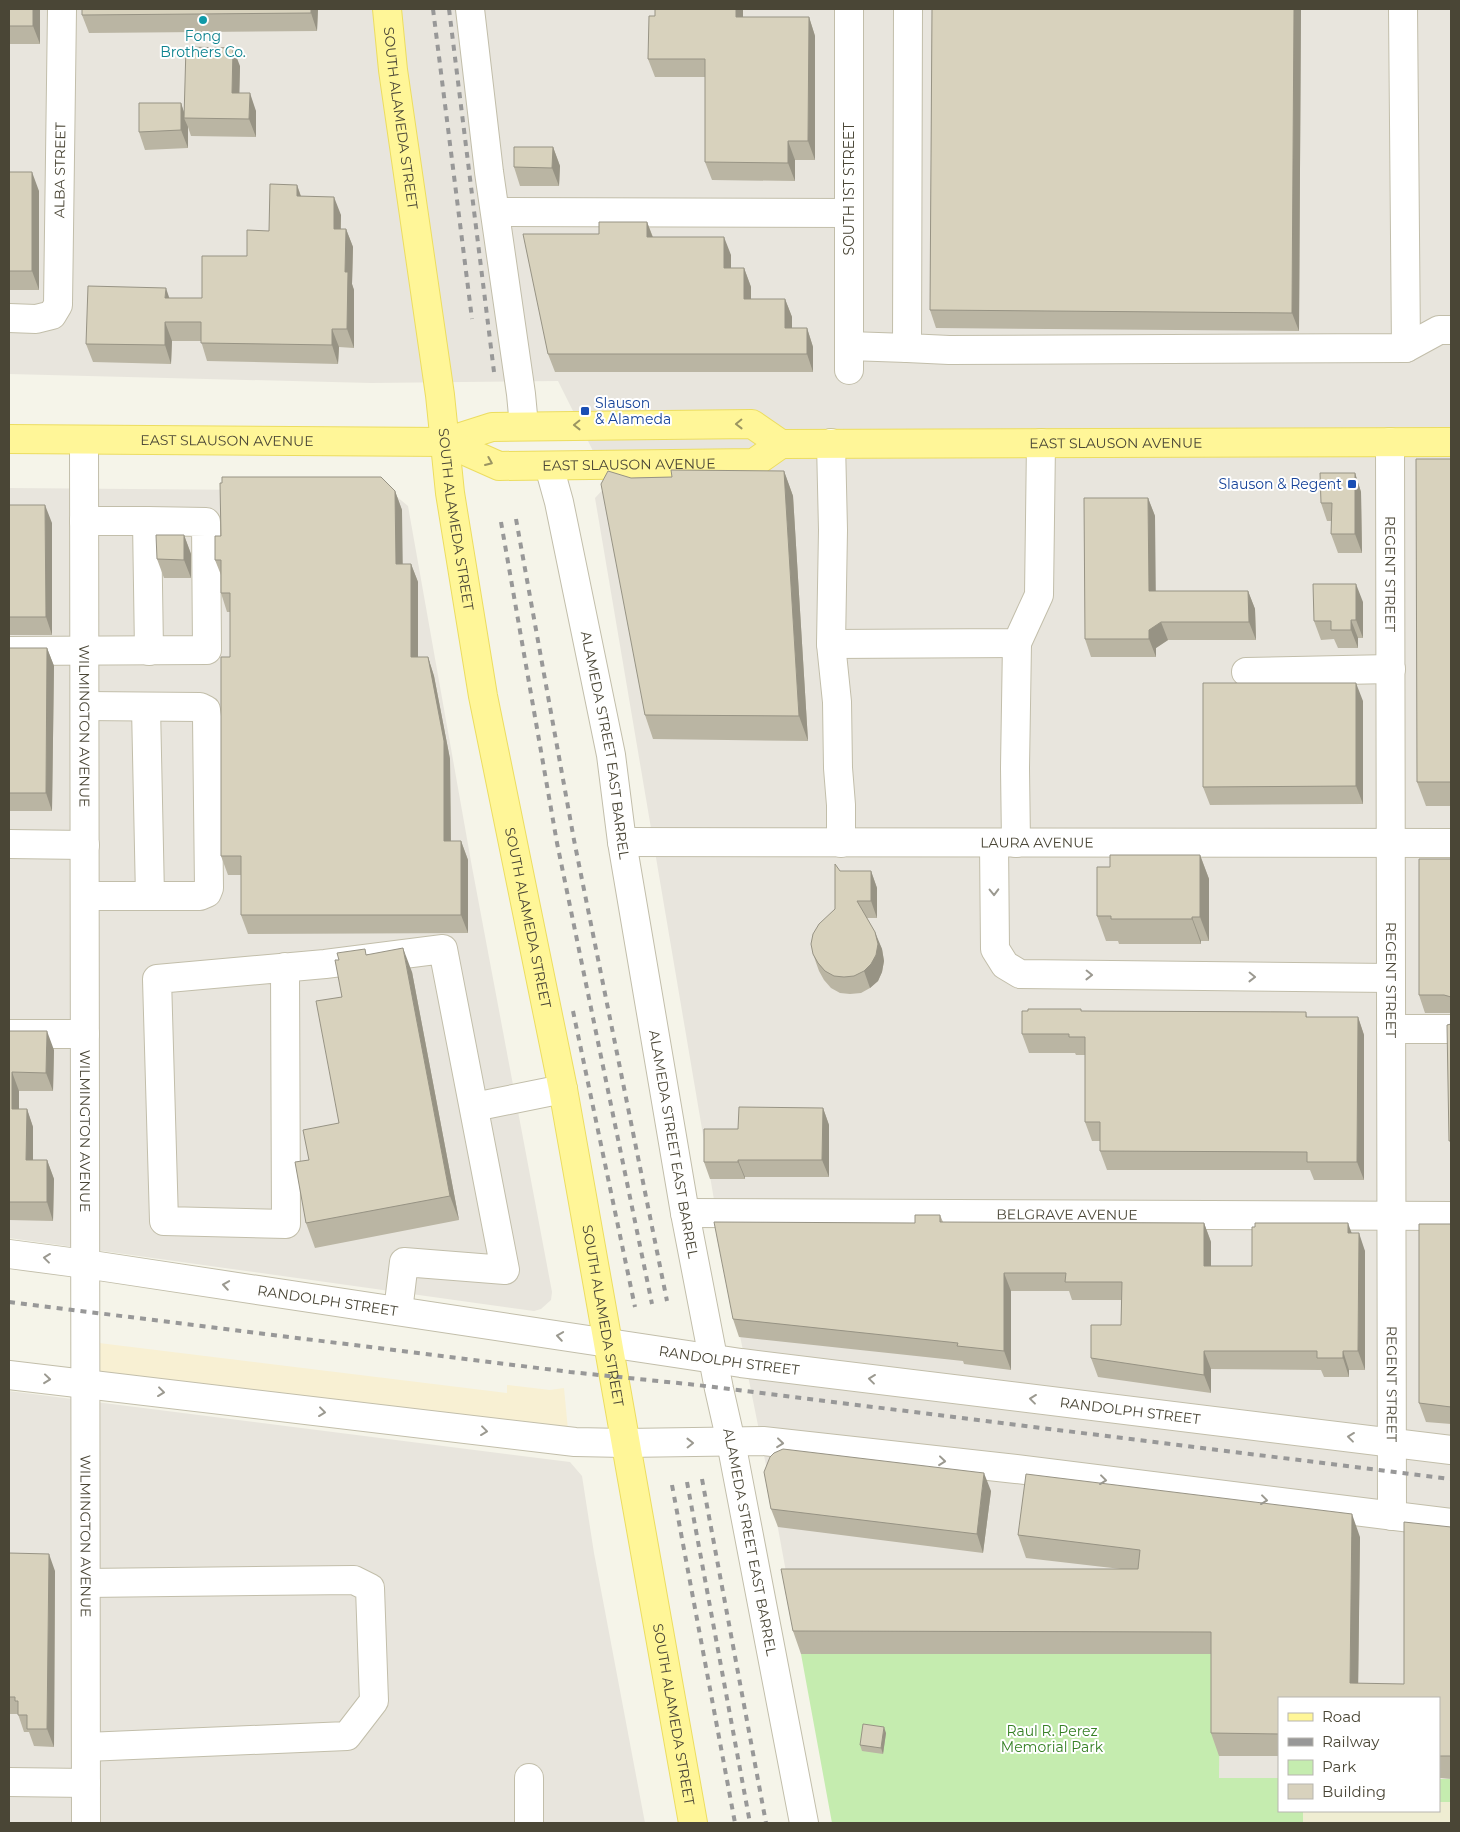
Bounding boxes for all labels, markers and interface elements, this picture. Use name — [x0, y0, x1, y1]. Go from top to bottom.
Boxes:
marker: Fong Brothers Co. — [197, 14, 209, 26]
street label: SOUTH ALAMEDA STREET — [380, 26, 422, 211]
place label: Fong Brothers Co. — [160, 27, 246, 61]
street label: ALBA STREET — [50, 122, 69, 218]
street label: SOUTH 1ST STREET — [840, 123, 858, 255]
place label: Slauson & Alameda — [595, 394, 671, 428]
marker: Slauson & Alameda — [579, 405, 591, 417]
one-way arrow — [735, 419, 742, 429]
one-way arrow — [572, 420, 580, 430]
street label: SOUTH ALAMEDA STREET — [434, 427, 478, 612]
street label: EAST SLAUSON AVENUE — [140, 431, 314, 450]
street label: EAST SLAUSON AVENUE — [1029, 434, 1203, 452]
street label: EAST SLAUSON AVENUE — [542, 454, 716, 474]
one-way arrow — [484, 455, 493, 466]
place label: Slauson & Regent — [1218, 475, 1342, 493]
marker: Slauson & Regent — [1346, 478, 1358, 490]
street label: REGENT STREET — [1381, 516, 1399, 632]
street label: ALAMEDA STREET EAST BARREL — [577, 629, 634, 861]
street label: WILMINGTON AVENUE — [75, 645, 94, 807]
street label: SOUTH ALAMEDA STREET — [501, 826, 555, 1010]
street label: LAURA AVENUE — [980, 833, 1094, 852]
one-way arrow — [989, 888, 999, 896]
street label: REGENT STREET — [1382, 922, 1400, 1038]
one-way arrow — [1085, 969, 1093, 980]
one-way arrow — [1248, 972, 1256, 982]
street label: ALAMEDA STREET EAST BARREL — [645, 1029, 703, 1261]
street label: WILMINGTON AVENUE — [76, 1050, 94, 1212]
street label: BELGRAVE AVENUE — [996, 1205, 1138, 1224]
street label: SOUTH ALAMEDA STREET — [578, 1223, 628, 1408]
one-way arrow — [43, 1254, 51, 1264]
one-way arrow — [222, 1280, 230, 1291]
street label: RANDOLPH STREET — [256, 1281, 399, 1320]
street label: REGENT STREET — [1383, 1326, 1401, 1442]
one-way arrow — [556, 1332, 564, 1342]
street label: RANDOLPH STREET — [658, 1342, 800, 1379]
one-way arrow — [43, 1373, 51, 1384]
one-way arrow — [867, 1374, 875, 1385]
one-way arrow — [157, 1386, 165, 1397]
street label: RANDOLPH STREET — [1059, 1393, 1201, 1428]
one-way arrow — [1029, 1394, 1037, 1405]
one-way arrow — [319, 1406, 327, 1417]
one-way arrow — [480, 1425, 488, 1436]
street label: ALAMEDA STREET EAST BARREL — [719, 1426, 781, 1658]
one-way arrow — [1346, 1432, 1354, 1443]
one-way arrow — [686, 1437, 694, 1448]
one-way arrow — [776, 1437, 784, 1448]
street label: WILMINGTON AVENUE — [76, 1455, 95, 1617]
one-way arrow — [938, 1455, 946, 1466]
one-way arrow — [1099, 1474, 1107, 1485]
one-way arrow — [1261, 1494, 1269, 1505]
street label: SOUTH ALAMEDA STREET — [649, 1622, 699, 1807]
legend — [1278, 1697, 1440, 1812]
text: Road — [1322, 1707, 1361, 1726]
park label: Raul R. Perez Memorial Park — [1001, 1722, 1104, 1756]
text: Railway — [1322, 1732, 1380, 1751]
text: Park — [1322, 1757, 1356, 1776]
text: Building — [1322, 1782, 1386, 1801]

